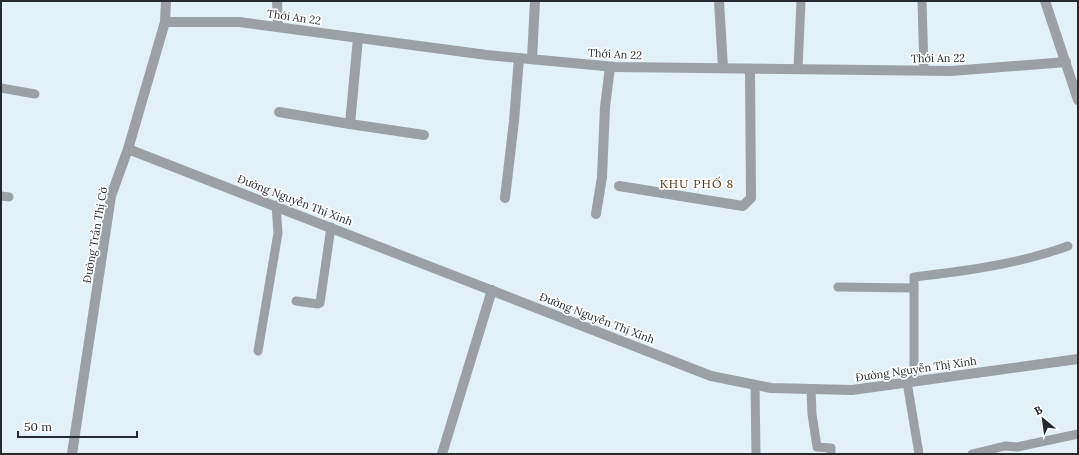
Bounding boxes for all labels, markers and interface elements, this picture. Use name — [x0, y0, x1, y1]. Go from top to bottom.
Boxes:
street label: Thới An 22 — [266, 6, 322, 28]
street label: Thới An 22 — [588, 46, 643, 62]
street label: Thới An 22 — [911, 51, 965, 65]
street label: Đường Nguyễn Thị Xinh — [235, 172, 355, 229]
district label: KHU PHỐ 8 — [660, 176, 734, 191]
street label: Đường Trần Thị Cờ — [80, 186, 110, 284]
street label: Đường Nguyễn Thị Xinh — [537, 290, 657, 347]
street label: Đường Nguyễn Thị Xinh — [855, 354, 978, 384]
north arrow — [1023, 399, 1063, 439]
text: B — [1032, 402, 1045, 418]
scale bar — [18, 413, 137, 439]
text: 50 m — [24, 419, 52, 434]

